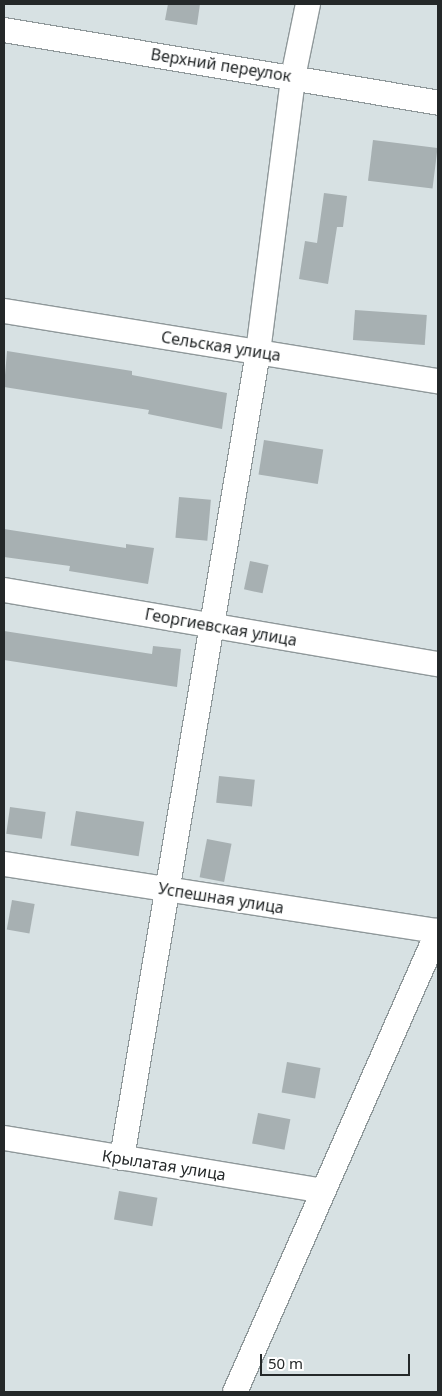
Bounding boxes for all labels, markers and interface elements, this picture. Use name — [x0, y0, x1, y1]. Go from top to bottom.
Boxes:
street label: Верхний переулок — [149, 44, 293, 86]
street label: Сельская улица — [160, 327, 282, 365]
street label: Георгиевская улица — [143, 604, 299, 650]
street label: Успешная улица — [157, 879, 285, 917]
street label: Крылатая улица — [101, 1146, 227, 1184]
scale bar — [262, 1344, 412, 1376]
text: 50 m — [268, 1353, 303, 1373]

